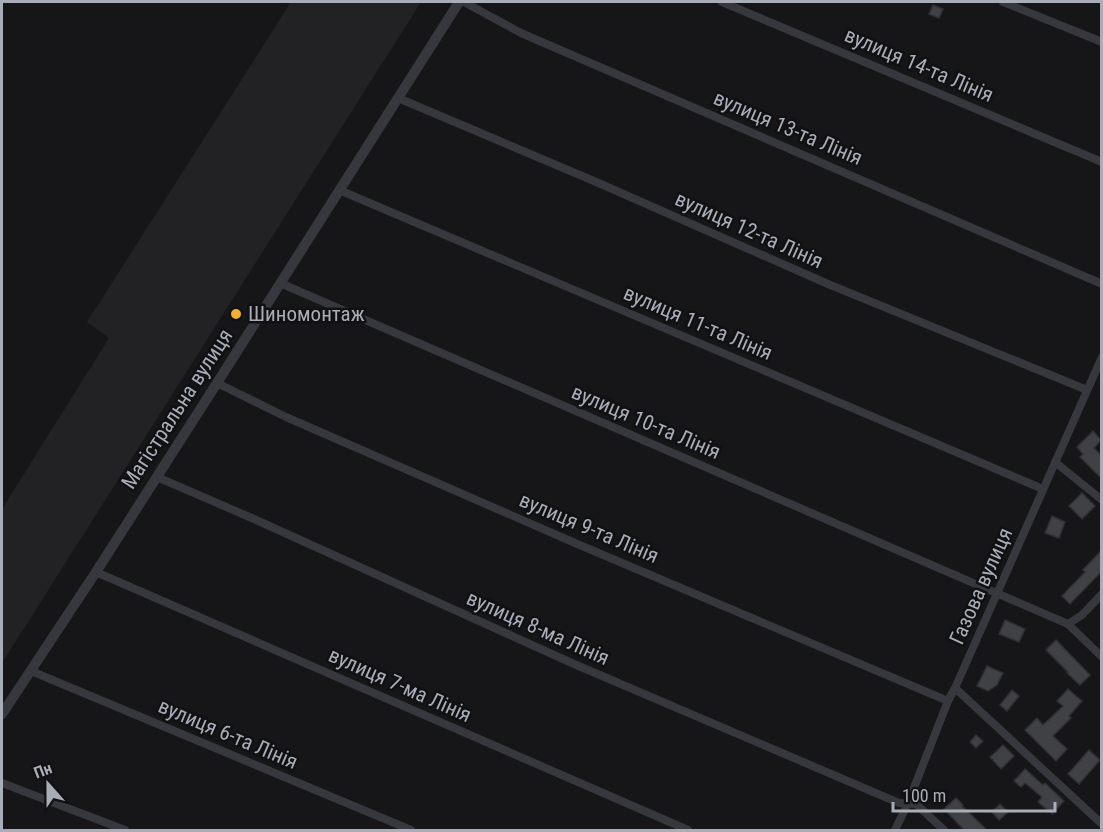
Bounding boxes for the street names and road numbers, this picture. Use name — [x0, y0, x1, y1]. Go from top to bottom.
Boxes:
street label: вулиця 14-та Лінія — [841, 23, 997, 107]
street label: вулиця 13-та Лінія — [710, 86, 866, 170]
street label: вулиця 12-та Лінія — [671, 187, 827, 273]
street label: вулиця 11-та Лінія — [620, 281, 776, 365]
street label: Магістральна вулиця — [116, 325, 238, 493]
street label: вулиця 10-та Лінія — [568, 380, 724, 464]
street label: вулиця 9-та Лінія — [516, 488, 662, 568]
street label: Газова вулиця — [945, 524, 1017, 648]
street label: вулиця 8-ма Лінія — [463, 586, 613, 670]
street label: вулиця 7-ма Лінія — [325, 643, 475, 727]
street label: вулиця 6-та Лінія — [155, 694, 301, 774]

